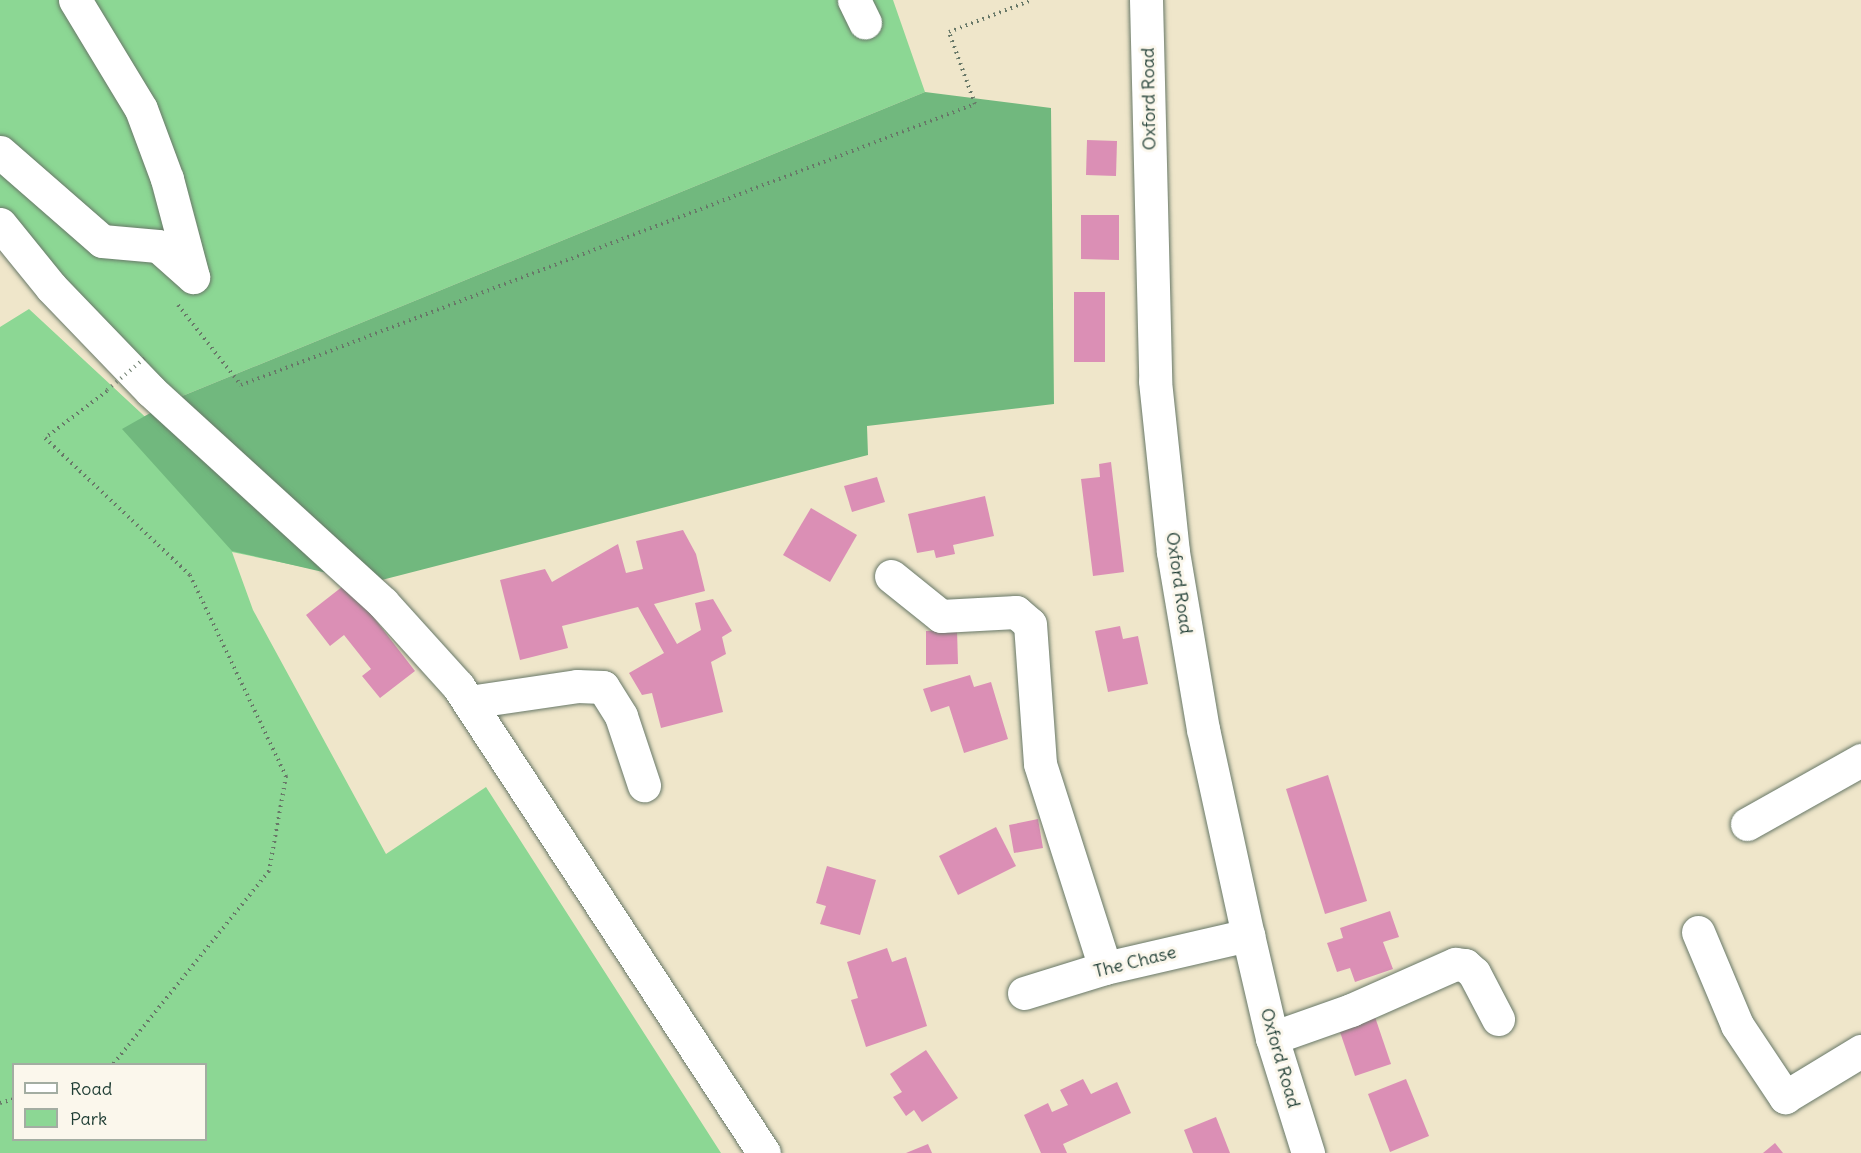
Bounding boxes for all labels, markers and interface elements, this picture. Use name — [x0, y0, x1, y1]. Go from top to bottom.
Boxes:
street label: Oxford Road — [1137, 47, 1161, 151]
street label: Oxford Road — [1161, 531, 1197, 635]
street label: The Chase — [1092, 941, 1178, 983]
street label: Oxford Road — [1255, 1006, 1305, 1110]
legend — [12, 1063, 207, 1141]
text: Road — [70, 1077, 112, 1100]
text: Park — [70, 1107, 107, 1130]

